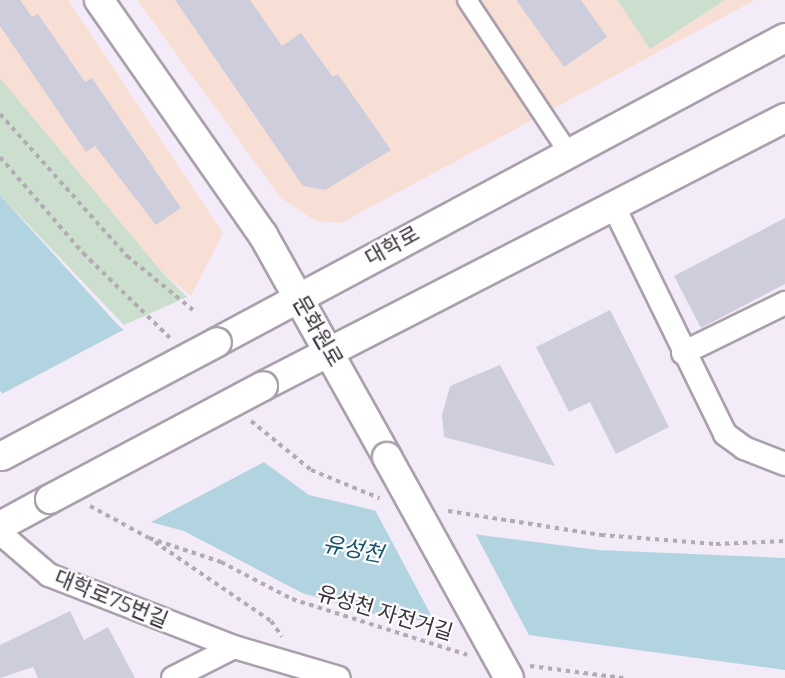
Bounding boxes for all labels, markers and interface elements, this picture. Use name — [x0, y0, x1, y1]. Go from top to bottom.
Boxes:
street label: 대학로 — [361, 221, 423, 271]
street label: 문화원로 — [288, 291, 348, 371]
water label: 유성천 — [321, 530, 385, 568]
street label: 대학로75번길 — [50, 565, 172, 633]
street label: 유성천 자전거길 — [314, 580, 456, 646]

